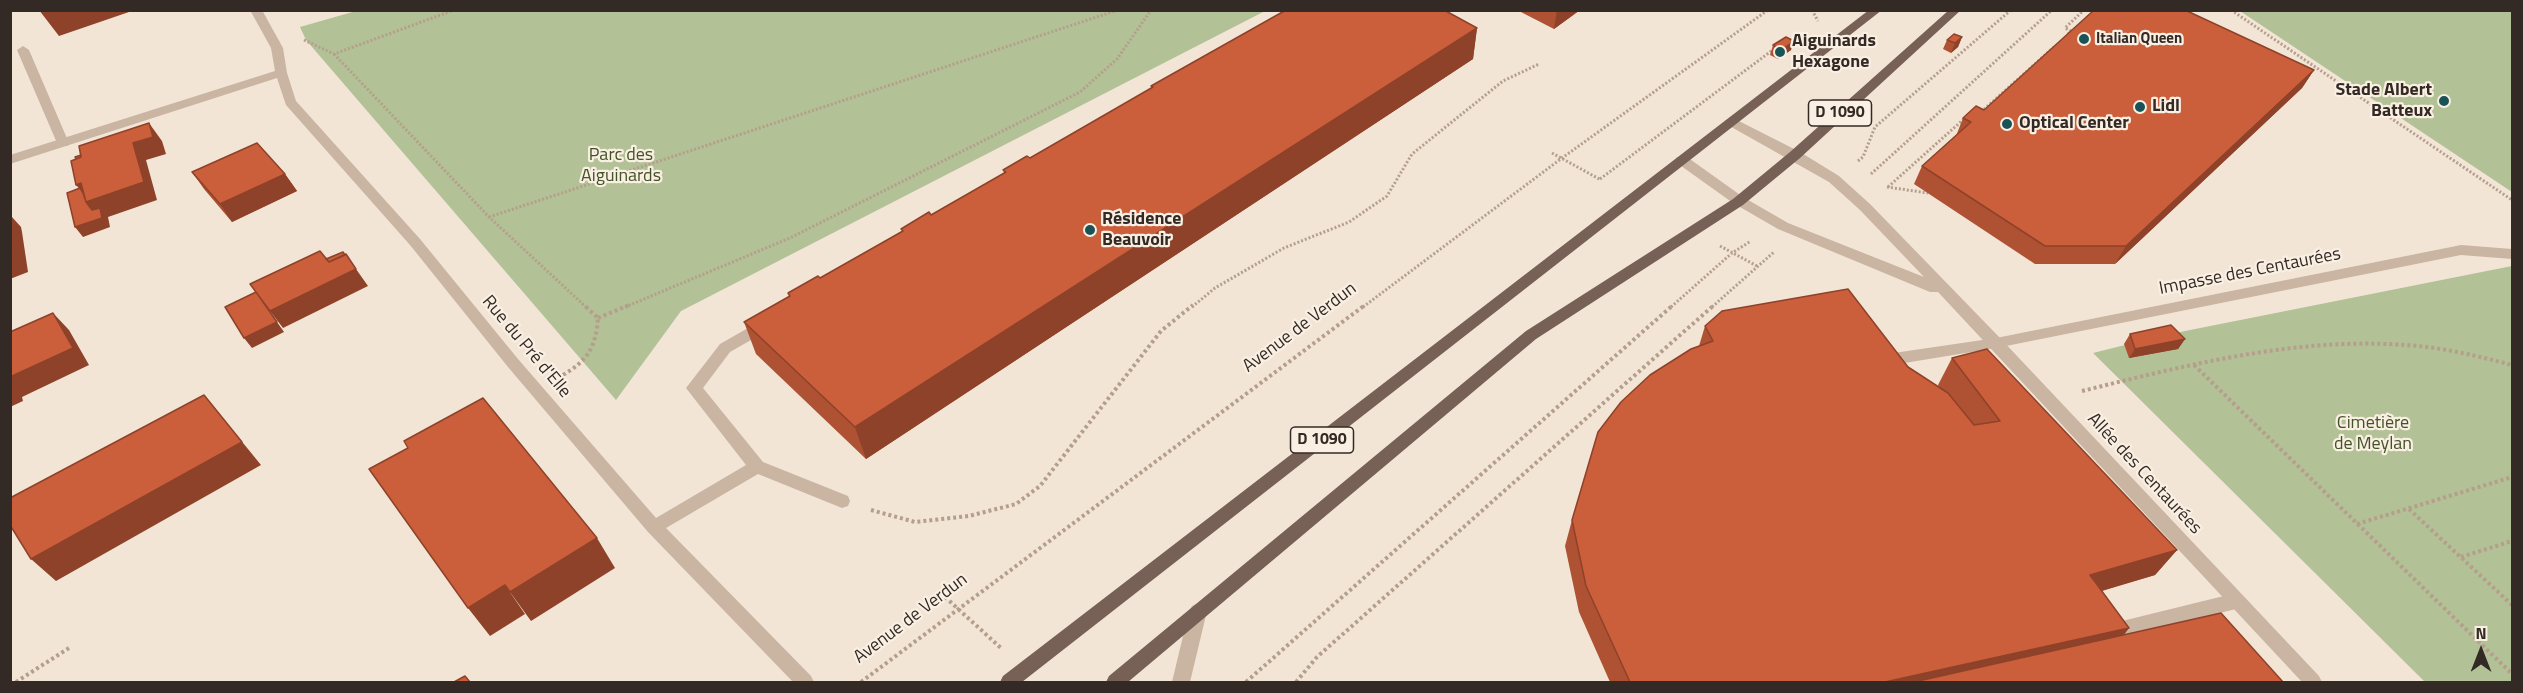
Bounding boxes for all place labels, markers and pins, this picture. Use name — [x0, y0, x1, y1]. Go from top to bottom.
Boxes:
place label: Italian Queen — [2096, 30, 2182, 48]
place label: Aiguinards Hexagone — [1792, 31, 1876, 74]
marker: Italian Queen — [2077, 32, 2091, 46]
marker: Aiguinards Hexagone — [1773, 45, 1787, 59]
place label: Stade Albert Batteux — [2336, 80, 2432, 122]
marker: Stade Albert Batteux — [2437, 94, 2451, 108]
place label: Lidl — [2152, 96, 2180, 118]
marker: Lidl — [2133, 100, 2147, 114]
place label: Optical Center — [2019, 113, 2129, 135]
marker: Optical Center — [2000, 117, 2014, 131]
place label: Résidence Beauvoir — [1102, 209, 1181, 252]
marker: Résidence Beauvoir — [1083, 223, 1097, 237]

